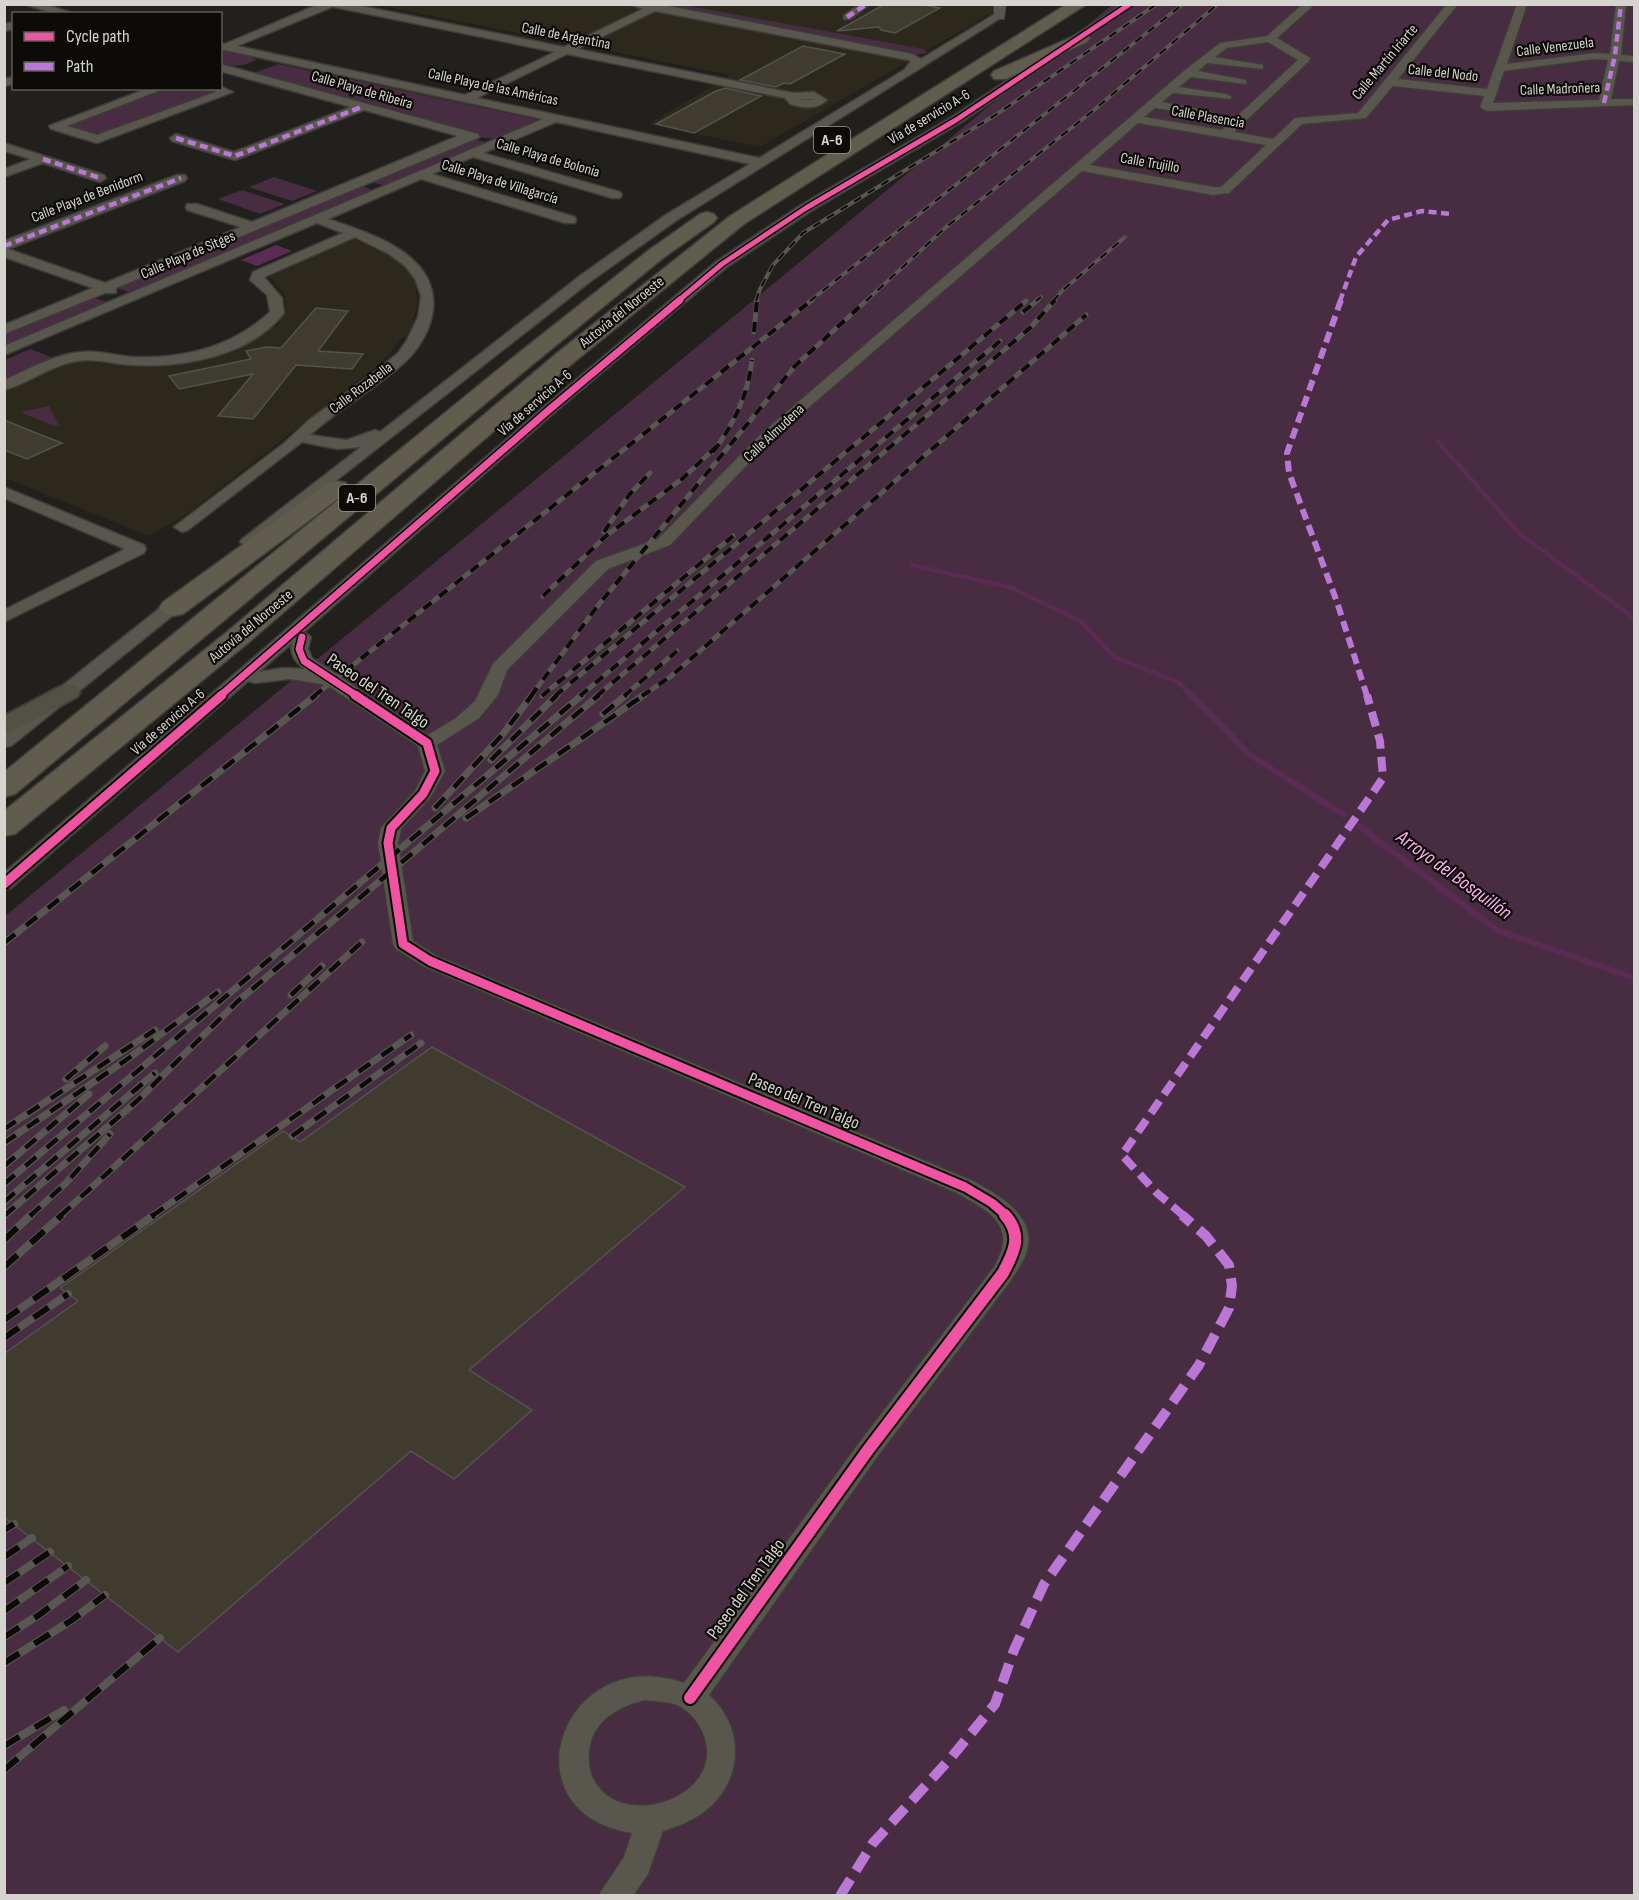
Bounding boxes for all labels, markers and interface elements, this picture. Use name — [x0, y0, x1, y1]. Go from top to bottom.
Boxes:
legend — [12, 12, 222, 90]
street label: Calle de Argentina — [520, 18, 612, 54]
street label: Calle Martín Iriarte — [1348, 20, 1422, 104]
text: Cycle path — [66, 26, 130, 47]
street label: Calle Venezuela — [1515, 33, 1595, 61]
text: Path — [66, 56, 94, 77]
street label: Calle del Nodo — [1407, 60, 1479, 86]
street label: Calle Playa de las Américas — [426, 64, 560, 110]
street label: Calle Playa de Ribeira — [309, 66, 415, 114]
street label: Calle Madroñera — [1520, 78, 1601, 100]
street label: Vía de servicio A-6 — [884, 85, 974, 149]
street label: Calle Plasencia — [1170, 101, 1246, 133]
road number: A-6 — [814, 127, 850, 153]
street label: Calle Playa de Bolonia — [494, 134, 602, 182]
street label: Calle Trujillo — [1119, 148, 1181, 178]
street label: Calle Playa de Villagarcía — [439, 155, 561, 209]
street label: Calle Playa de Benidorm — [28, 167, 146, 227]
street label: Calle Playa de Sitges — [138, 227, 238, 283]
street label: Autovía del Noroeste — [575, 272, 668, 353]
street label: Calle Rozabella — [326, 358, 397, 418]
street label: Vía de servicio A-6 — [494, 366, 576, 440]
street label: Calle Almudena — [740, 400, 809, 466]
road number: A-6 — [339, 485, 375, 511]
street label: Autovía del Noroeste — [204, 585, 297, 667]
street label: Paseo del Tren Talgo — [323, 649, 433, 733]
street label: Vía de servicio A-6 — [127, 685, 209, 759]
water label: Arroyo del Bosquillón — [1391, 825, 1516, 925]
street label: Paseo del Tren Talgo — [745, 1068, 863, 1134]
street label: Paseo del Tren Talgo — [703, 1535, 789, 1643]

